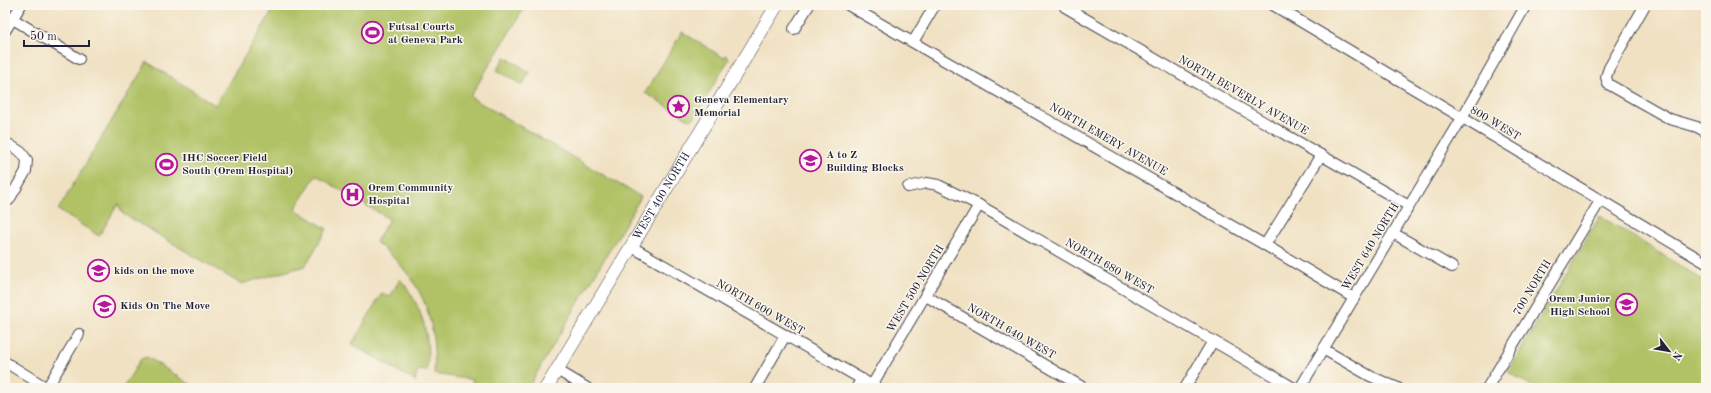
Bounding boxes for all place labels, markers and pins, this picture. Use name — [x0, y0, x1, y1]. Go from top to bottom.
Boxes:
sports icon: Futsal Courts at Geneva Park — [360, 20, 386, 46]
place label: Futsal Courts at Geneva Park — [388, 22, 463, 46]
place icon: Geneva Elementary Memorial — [666, 93, 692, 119]
place label: Geneva Elementary Memorial — [694, 95, 789, 119]
school or university icon: A to Z Building Blocks — [797, 148, 823, 174]
place label: A to Z Building Blocks — [826, 150, 904, 174]
sports icon: IHC Soccer Field South (Orem Hospital) — [154, 151, 180, 177]
place label: IHC Soccer Field South (Orem Hospital) — [182, 153, 293, 177]
hospital icon: Orem Community Hospital — [339, 181, 365, 207]
place label: Orem Community Hospital — [368, 183, 454, 207]
school or university icon: kids on the move — [86, 258, 112, 284]
place label: kids on the move — [114, 266, 194, 277]
school or university icon: Orem Junior High School — [1613, 292, 1639, 318]
school or university icon: Kids On The Move — [92, 293, 118, 319]
place label: Orem Junior High School — [1549, 294, 1611, 318]
place label: Kids On The Move — [120, 301, 210, 312]

